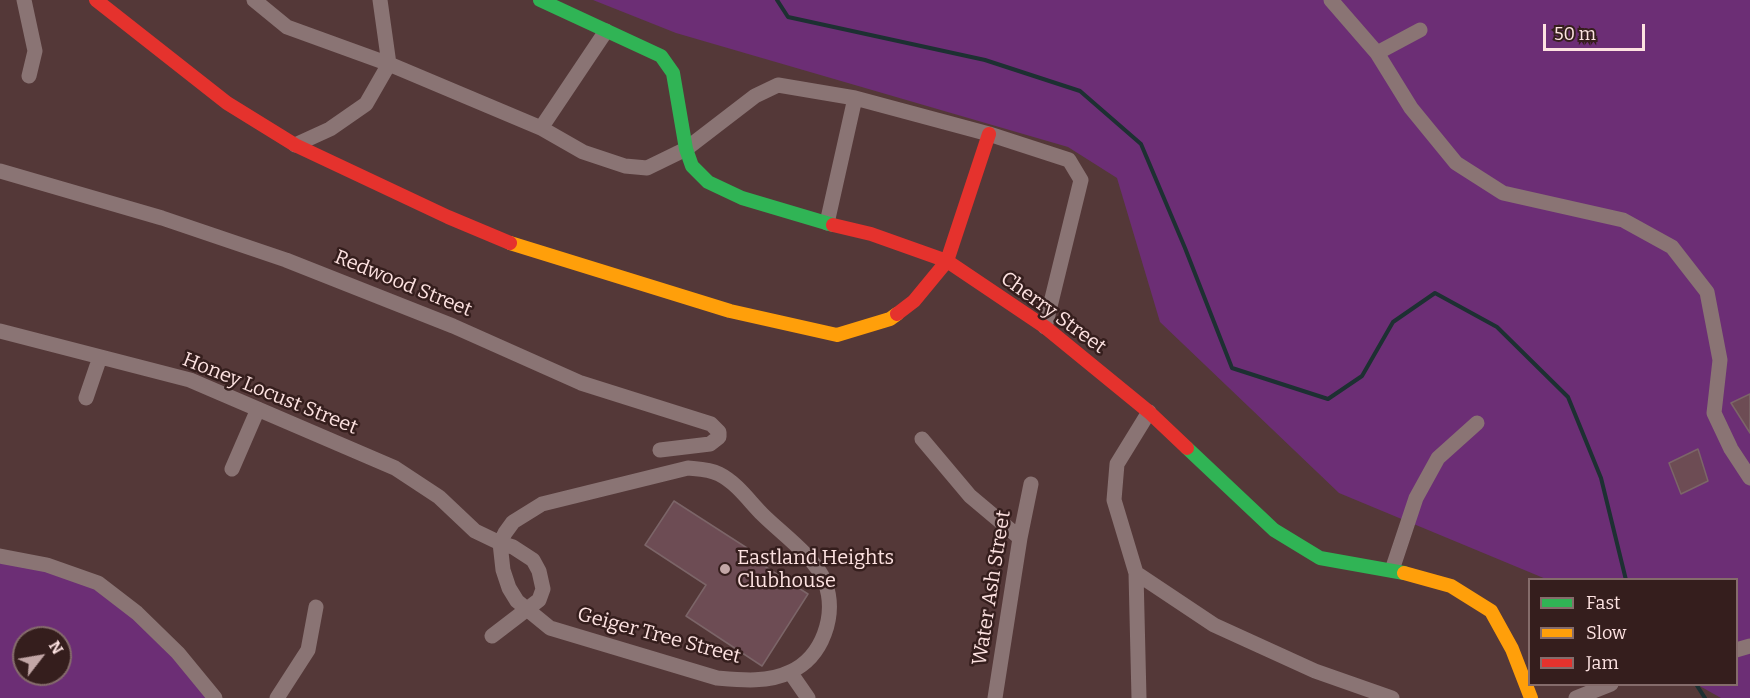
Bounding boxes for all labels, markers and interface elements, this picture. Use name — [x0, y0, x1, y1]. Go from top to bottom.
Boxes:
scale bar — [1546, 12, 1648, 50]
text: 50 m — [1554, 23, 1596, 45]
street label: Redwood Street — [331, 246, 475, 322]
street label: Cherry Street — [996, 267, 1110, 359]
street label: Honey Locust Street — [179, 348, 361, 440]
street label: Water Ash Street — [968, 509, 1016, 667]
place label: Eastland Heights Clubhouse — [737, 546, 894, 593]
marker: Eastland Heights Clubhouse — [718, 562, 732, 576]
legend — [1528, 578, 1738, 686]
text: Fast — [1586, 592, 1621, 614]
street label: Geiger Tree Street — [575, 603, 743, 669]
text: Slow — [1586, 622, 1626, 644]
north arrow — [12, 626, 72, 686]
text: N — [45, 637, 67, 658]
text: Jam — [1586, 652, 1619, 674]

